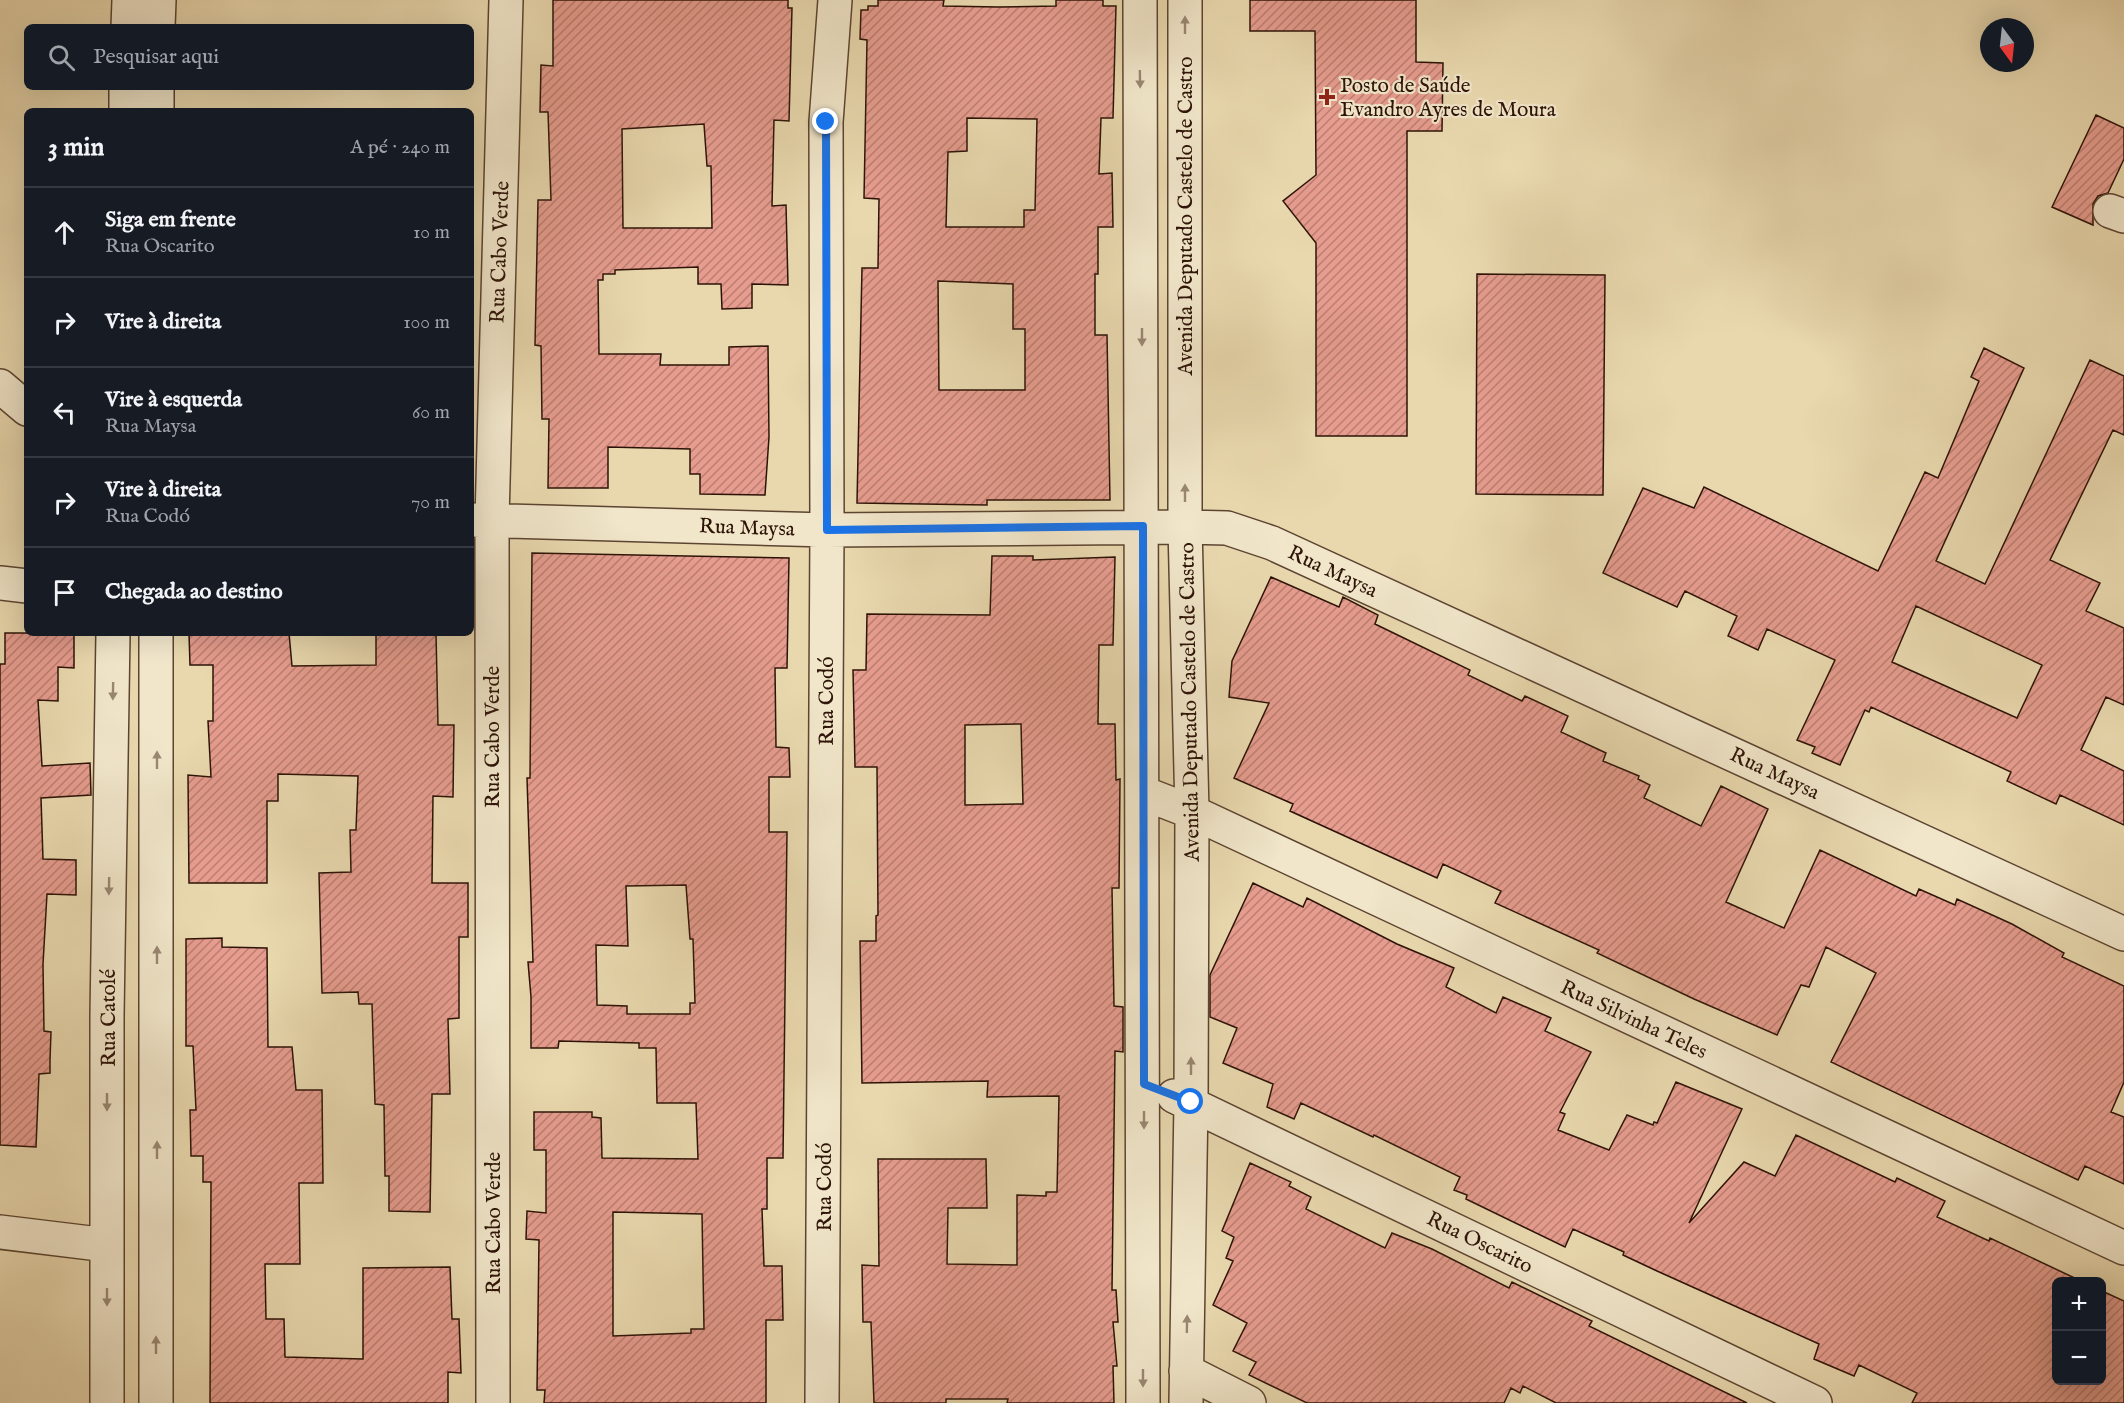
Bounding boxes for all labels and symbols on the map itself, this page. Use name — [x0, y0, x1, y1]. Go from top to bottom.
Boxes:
one-way arrow — [1180, 15, 1190, 34]
north arrow — [1980, 18, 2034, 72]
street label: Avenida Deputado Castelo de Castro — [1173, 56, 1200, 377]
one-way arrow — [1135, 70, 1145, 89]
place label: Posto de Saúde Evandro Ayres de Moura — [1340, 73, 1557, 124]
marker: Posto de Saúde Evandro Ayres de Moura — [1318, 88, 1336, 106]
route end — [812, 108, 838, 134]
street label: Rua Cabo Verde — [485, 180, 516, 324]
one-way arrow — [1137, 328, 1147, 347]
one-way arrow — [1180, 483, 1190, 502]
street label: Rua Maysa — [699, 513, 796, 544]
street label: Rua Maysa — [1283, 540, 1382, 605]
street label: Avenida Deputado Castelo de Castro — [1174, 542, 1207, 863]
street label: Rua Codó — [814, 656, 841, 746]
street label: Rua Cabo Verde — [480, 665, 507, 808]
one-way arrow — [108, 682, 117, 701]
street label: Rua Maysa — [1725, 742, 1824, 807]
one-way arrow — [152, 750, 162, 769]
one-way arrow — [105, 877, 114, 896]
one-way arrow — [152, 945, 162, 964]
street label: Rua Catolé — [96, 969, 123, 1067]
street label: Rua Silvinha Teles — [1556, 975, 1711, 1066]
one-way arrow — [1186, 1056, 1196, 1075]
route start — [1177, 1088, 1203, 1114]
one-way arrow — [102, 1093, 112, 1112]
one-way arrow — [1139, 1111, 1149, 1130]
one-way arrow — [152, 1140, 162, 1159]
street label: Rua Codó — [812, 1142, 839, 1232]
street label: Rua Cabo Verde — [481, 1151, 508, 1294]
street label: Rua Oscarito — [1422, 1206, 1537, 1281]
one-way arrow — [102, 1288, 112, 1307]
one-way arrow — [1182, 1314, 1192, 1333]
one-way arrow — [151, 1335, 161, 1354]
one-way arrow — [1138, 1369, 1148, 1388]

